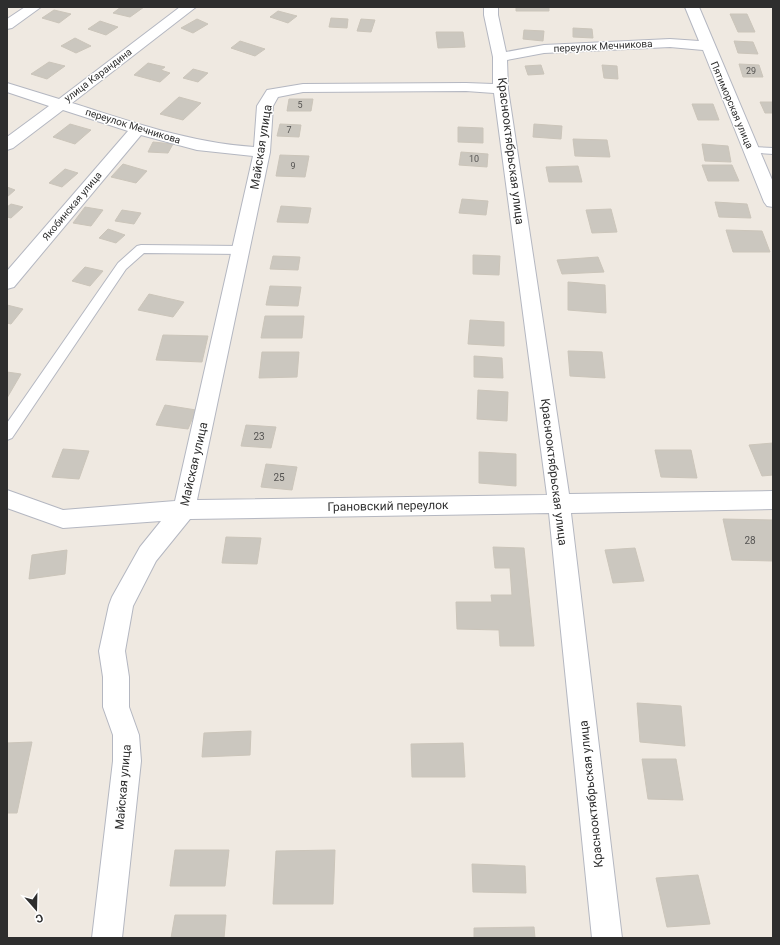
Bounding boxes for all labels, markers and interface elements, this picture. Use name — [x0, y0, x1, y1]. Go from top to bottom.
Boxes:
street label: переулок Мечникова — [553, 38, 653, 54]
street label: улица Карандина — [62, 46, 134, 104]
street label: Пятиморская улица — [709, 60, 755, 150]
house number: 29 — [746, 66, 756, 76]
street label: Краснооктябрьская улица — [495, 77, 527, 225]
house number: 5 — [297, 100, 303, 110]
street label: Майская улица — [247, 104, 275, 190]
street label: переулок Мечникова — [84, 106, 182, 146]
house number: 7 — [286, 125, 292, 135]
house number: 10 — [469, 154, 479, 164]
house number: 9 — [290, 161, 296, 171]
street label: Якобинская улица — [40, 170, 104, 242]
street label: Краснооктябрьская улица — [538, 398, 570, 546]
street label: Майская улица — [178, 421, 210, 507]
house number: 23 — [253, 431, 265, 442]
house number: 25 — [273, 472, 285, 483]
street label: Грановский переулок — [327, 498, 449, 514]
house number: 28 — [744, 535, 756, 546]
street label: Краснооктябрьская улица — [576, 720, 606, 868]
street label: Майская улица — [112, 744, 134, 830]
north arrow — [16, 889, 56, 929]
text: С — [34, 911, 45, 925]

